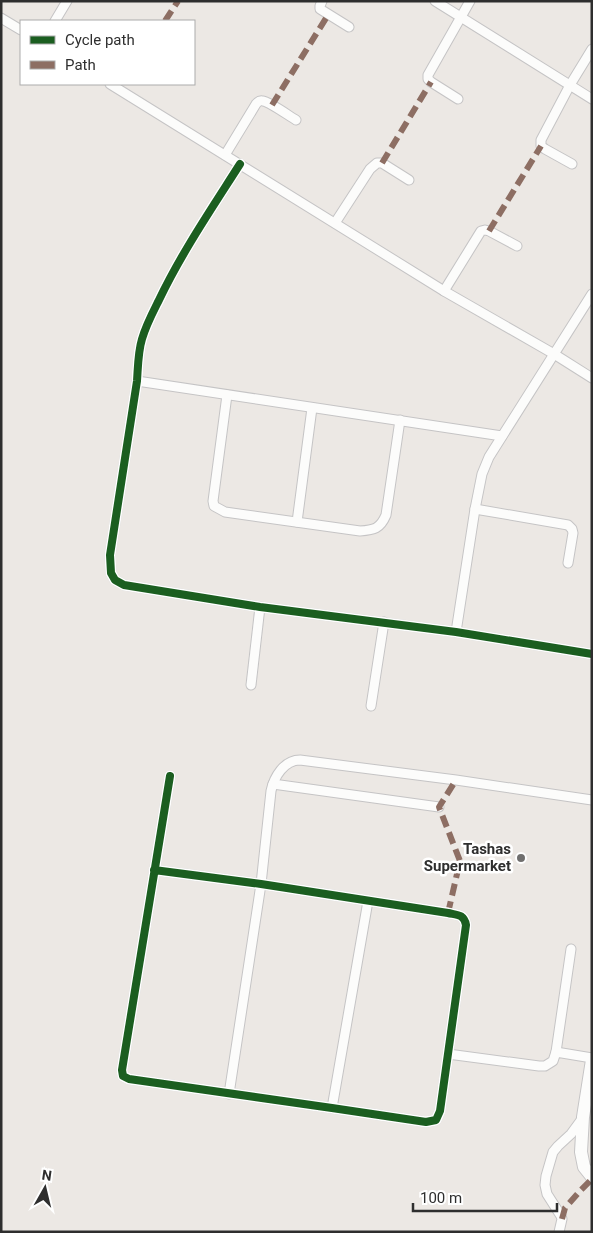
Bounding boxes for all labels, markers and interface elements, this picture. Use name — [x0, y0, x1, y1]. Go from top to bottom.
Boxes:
legend — [20, 20, 195, 85]
text: Cycle path — [65, 31, 135, 49]
text: Path — [65, 56, 96, 74]
place label: Tashas Supermarket — [424, 840, 511, 875]
marker: Tashas Supermarket — [515, 852, 527, 864]
north arrow — [20, 1163, 70, 1213]
text: N — [41, 1167, 53, 1184]
scale bar — [413, 1180, 557, 1212]
text: 100 m — [420, 1189, 462, 1207]

